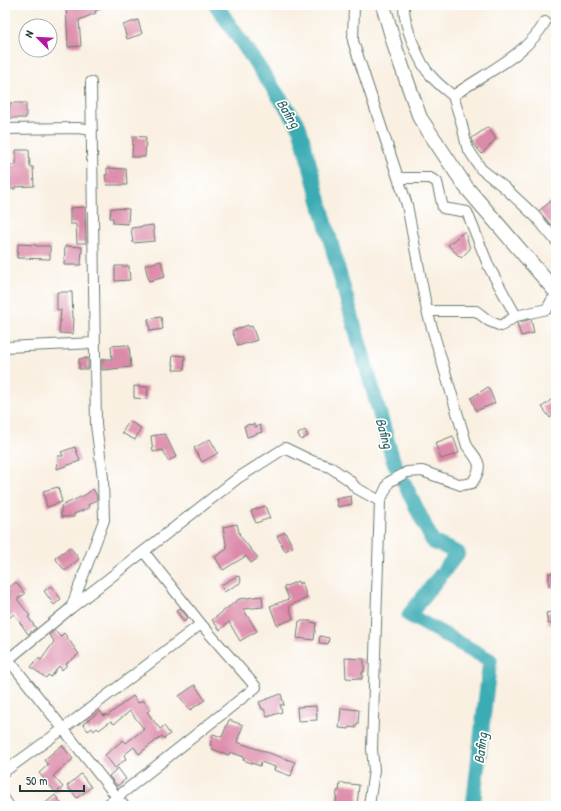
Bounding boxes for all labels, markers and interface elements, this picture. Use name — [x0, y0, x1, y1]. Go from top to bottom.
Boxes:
north arrow — [18, 18, 58, 58]
text: N — [21, 28, 37, 39]
water label: Bafing — [272, 95, 306, 132]
water label: Bafing — [371, 416, 399, 451]
water label: Bafing — [469, 731, 492, 765]
scale bar — [20, 767, 84, 793]
text: 50 m — [26, 772, 47, 789]

